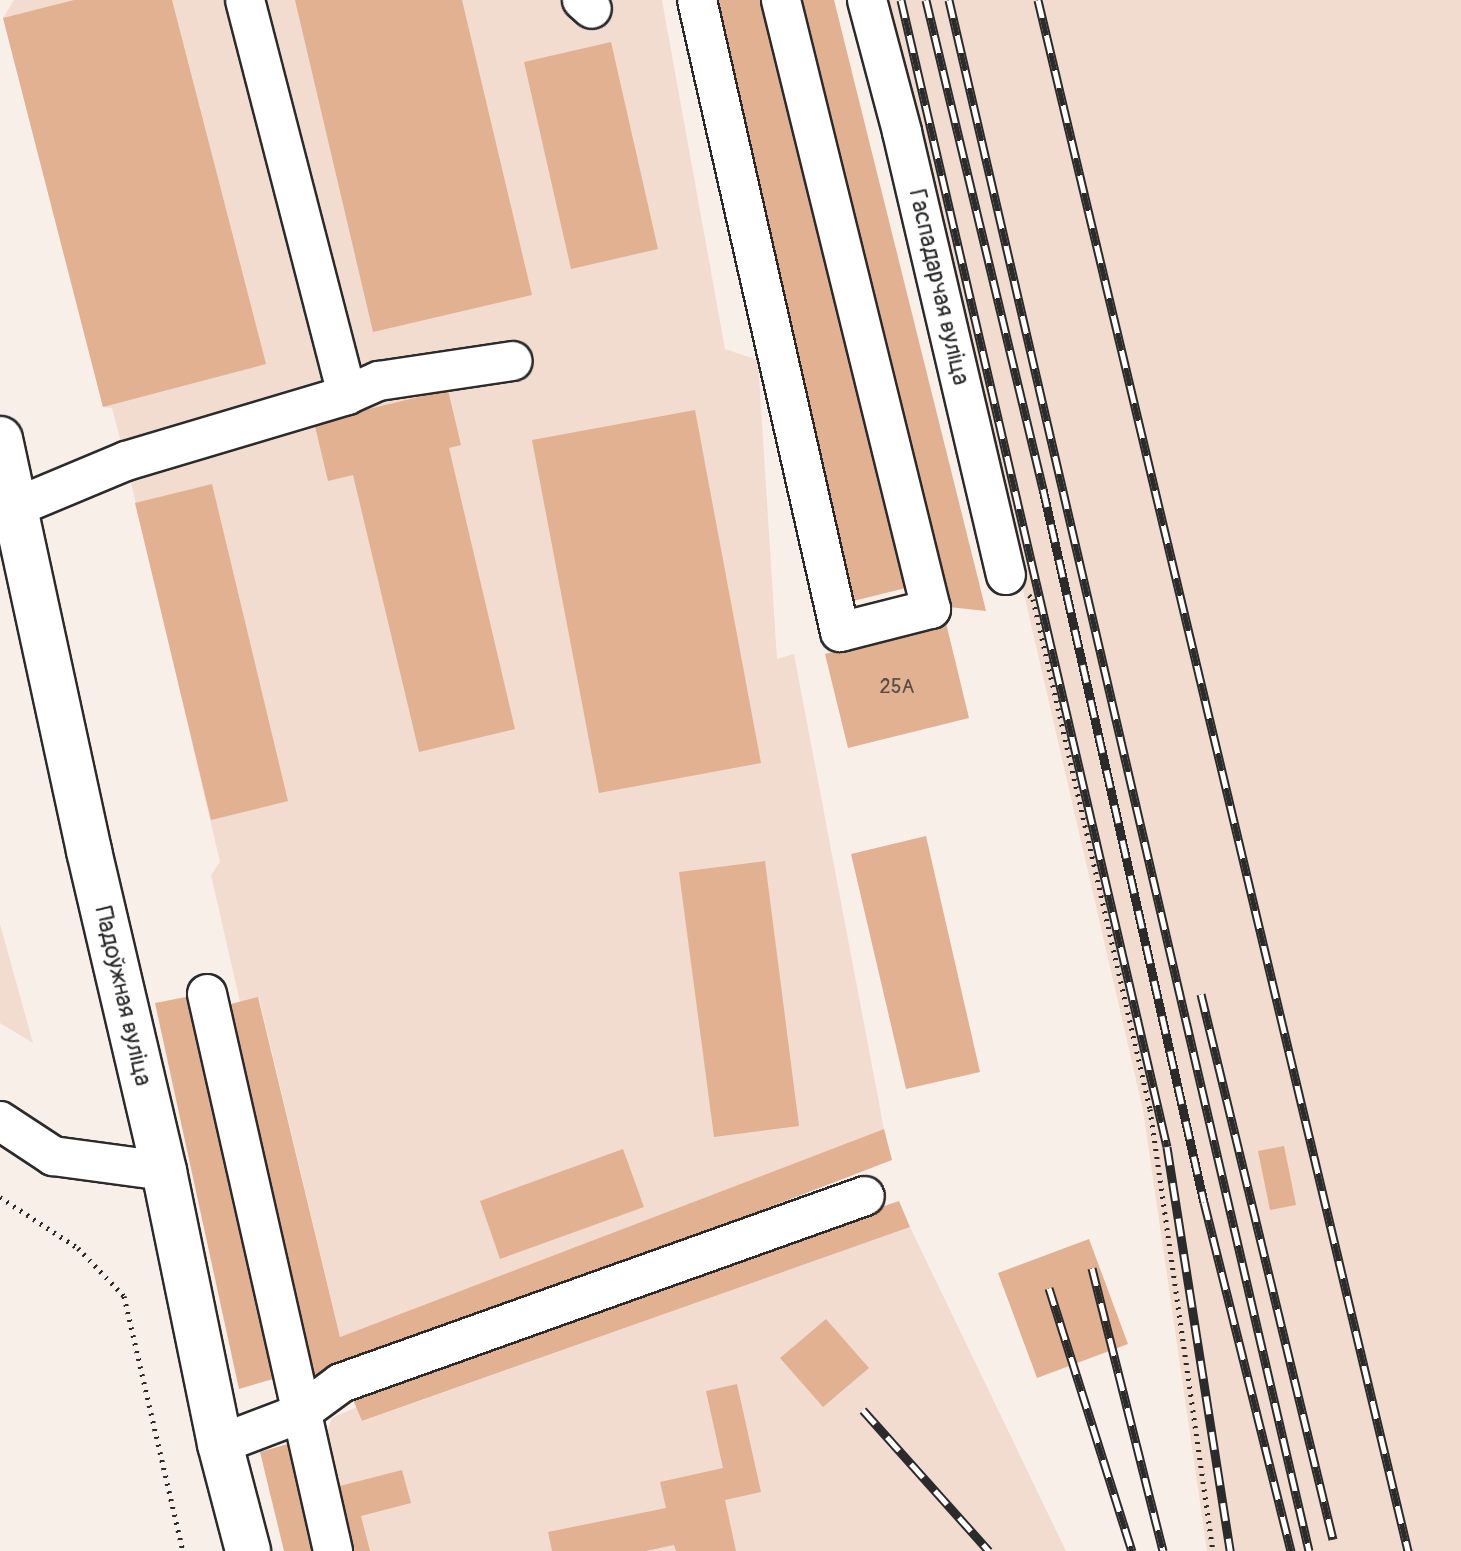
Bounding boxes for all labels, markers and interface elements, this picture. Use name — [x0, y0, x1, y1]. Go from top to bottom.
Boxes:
street label: Гаспадарчая вуліца — [902, 186, 976, 388]
house number: 25А — [880, 674, 914, 698]
street label: Падоўжная вуліца — [88, 903, 158, 1089]

